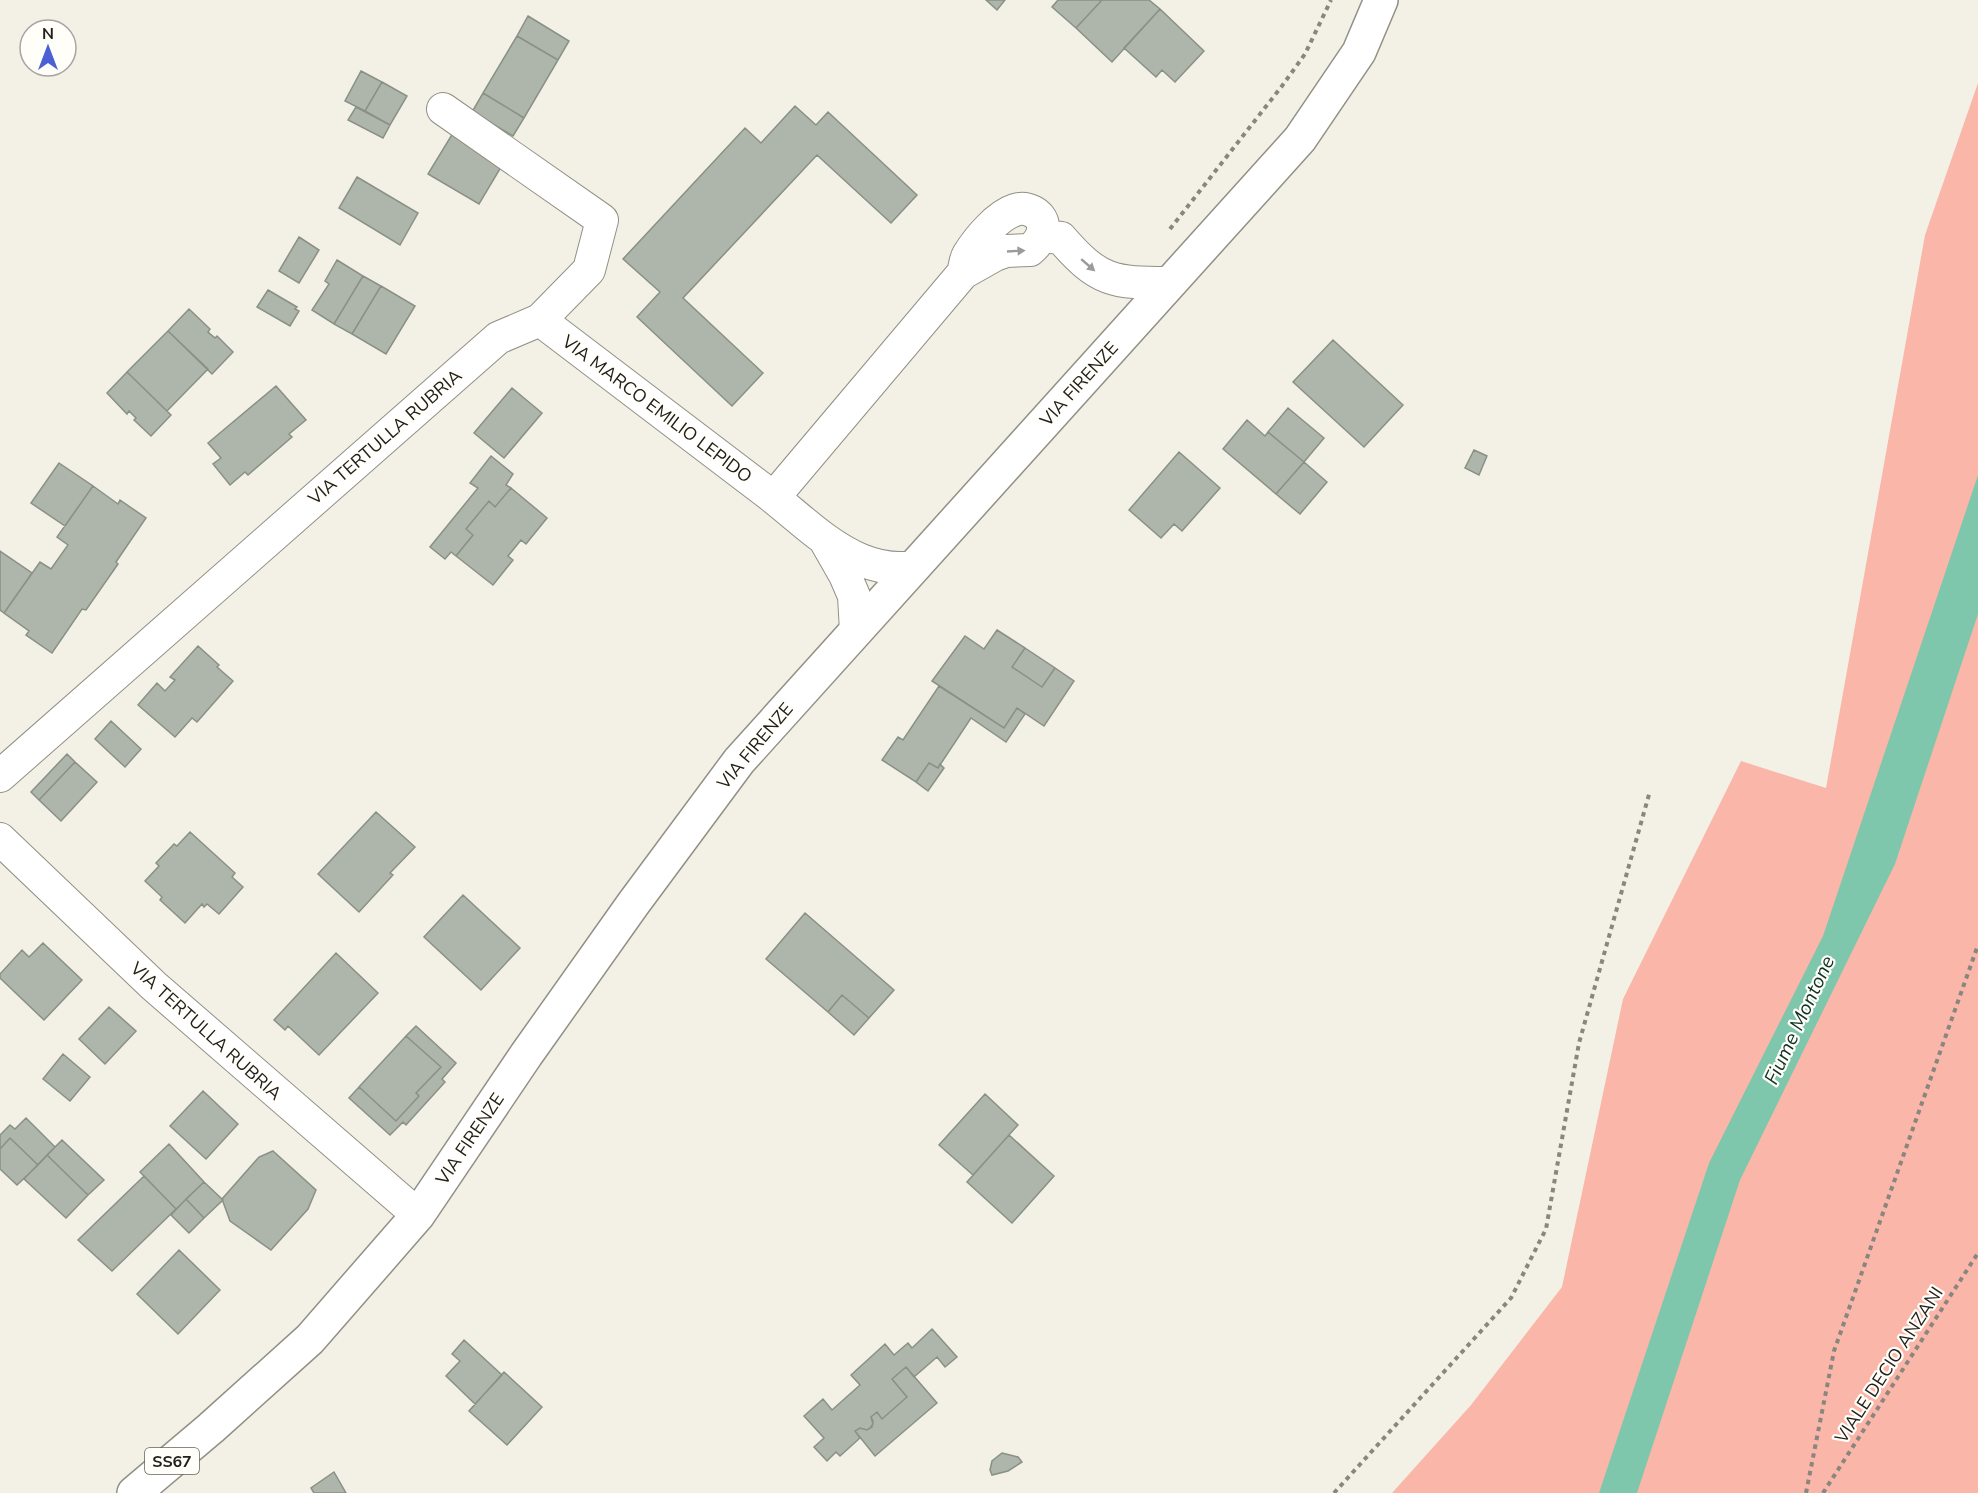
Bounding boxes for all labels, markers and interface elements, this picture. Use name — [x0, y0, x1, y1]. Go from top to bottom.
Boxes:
north arrow — [18, 18, 78, 78]
text: N — [42, 23, 54, 45]
one-way arrow — [1007, 246, 1026, 255]
one-way arrow — [1080, 259, 1096, 272]
street label: VIA MARCO EMILIO LEPIDO — [556, 329, 757, 488]
street label: VIA FIRENZE — [1034, 337, 1123, 432]
street label: VIA TERTULLA RUBRIA — [303, 364, 467, 511]
street label: VIA FIRENZE — [711, 698, 798, 795]
water label: Fiume Montone — [1758, 951, 1841, 1089]
street label: VIA TERTULLA RUBRIA — [124, 956, 287, 1105]
street label: VIA FIRENZE — [430, 1088, 510, 1191]
street label: VIALE DECIO ANZANI — [1829, 1282, 1949, 1449]
road number: SS67 — [145, 1448, 199, 1474]

